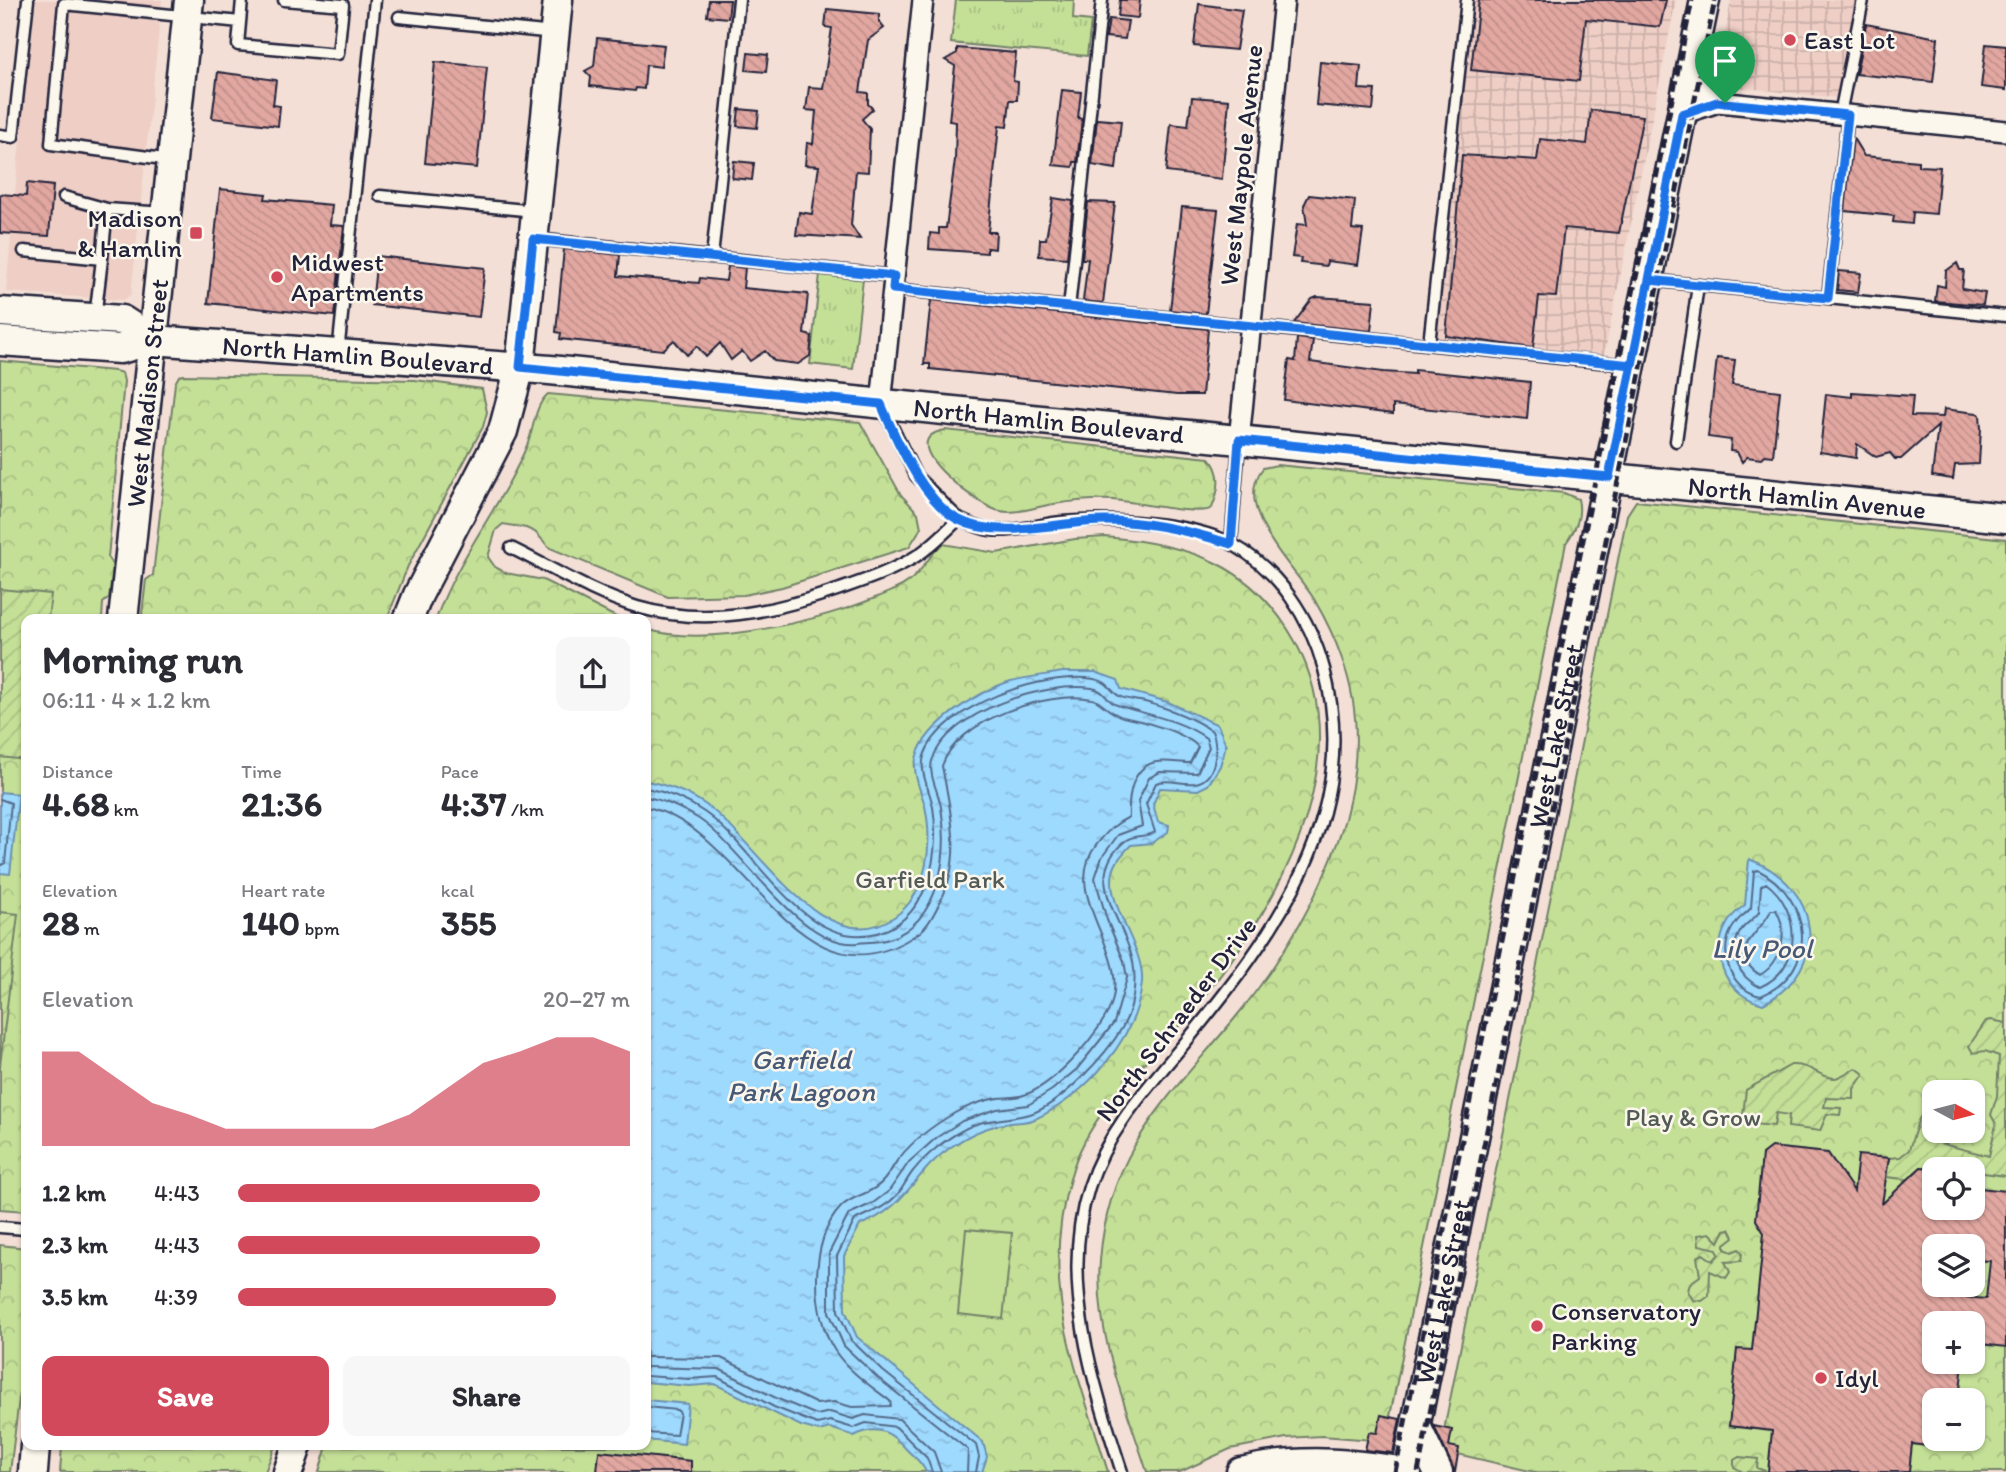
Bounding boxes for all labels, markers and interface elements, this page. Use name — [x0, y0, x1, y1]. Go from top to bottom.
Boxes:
place label: East Lot — [1804, 24, 1895, 56]
pin — [1695, 31, 1755, 103]
marker: East Lot — [1782, 32, 1798, 48]
icon: arrive — [1706, 42, 1744, 80]
street label: West Maypole Avenue — [1212, 43, 1270, 287]
place label: Madison & Hamlin — [77, 202, 182, 264]
marker: Madison & Hamlin — [188, 225, 204, 241]
place label: Midwest Apartments — [291, 246, 424, 308]
marker: Midwest Apartments — [269, 269, 285, 285]
street label: West Madison Street — [119, 277, 175, 509]
street label: North Hamlin Boulevard — [221, 329, 496, 382]
street label: North Hamlin Boulevard — [912, 391, 1187, 450]
street label: North Hamlin Avenue — [1686, 470, 1928, 526]
text: Morning run — [42, 637, 243, 683]
button: share — [556, 637, 630, 711]
street label: West Lake Street — [1521, 641, 1590, 831]
text: 06:11 · 4 × 1.2 km — [42, 686, 211, 714]
text: Distance — [42, 760, 113, 783]
text: Time — [241, 760, 282, 783]
text: Pace — [441, 760, 479, 783]
text: 4.68 — [42, 783, 109, 825]
text: 21:36 — [241, 783, 322, 825]
text: 4:37 — [441, 783, 507, 825]
text: km — [109, 798, 139, 821]
text: /km — [507, 798, 544, 821]
park label: Garfield Park — [855, 863, 1005, 895]
text: Elevation — [42, 879, 118, 902]
text: Heart rate — [241, 879, 325, 902]
text: kcal — [441, 879, 474, 902]
text: 28 — [42, 902, 80, 944]
text: 140 — [241, 902, 300, 944]
text: 355 — [441, 902, 496, 944]
street label: North Schraeder Drive — [1089, 910, 1263, 1128]
text: m — [80, 917, 100, 940]
text: bpm — [300, 917, 340, 940]
water label: Lily Pool — [1711, 931, 1815, 965]
text: Elevation — [42, 985, 133, 1013]
text: 20–27 m — [543, 985, 630, 1013]
water label: Garfield Park Lagoon — [727, 1042, 875, 1108]
north arrow — [1922, 1080, 1984, 1143]
map controls — [1922, 1080, 1985, 1451]
park label: Play & Grow — [1625, 1101, 1761, 1133]
button: locate — [1922, 1157, 1985, 1220]
text: 1.2 km — [42, 1179, 106, 1207]
text: 4:43 — [154, 1179, 200, 1207]
street label: West Lake Street — [1408, 1196, 1477, 1387]
text: 2.3 km — [42, 1231, 108, 1259]
text: 4:43 — [154, 1231, 200, 1259]
button: layers — [1922, 1234, 1985, 1297]
text: 3.5 km — [42, 1283, 108, 1311]
text: 4:39 — [154, 1283, 198, 1311]
place label: Conservatory Parking — [1551, 1295, 1701, 1357]
button: + — [1922, 1311, 1985, 1374]
marker: Conservatory Parking — [1529, 1318, 1545, 1334]
button: Save — [42, 1356, 329, 1436]
button: Share — [343, 1356, 630, 1436]
place label: Idyl — [1835, 1362, 1879, 1394]
marker: Idyl — [1813, 1370, 1829, 1386]
button: − — [1922, 1388, 1985, 1451]

